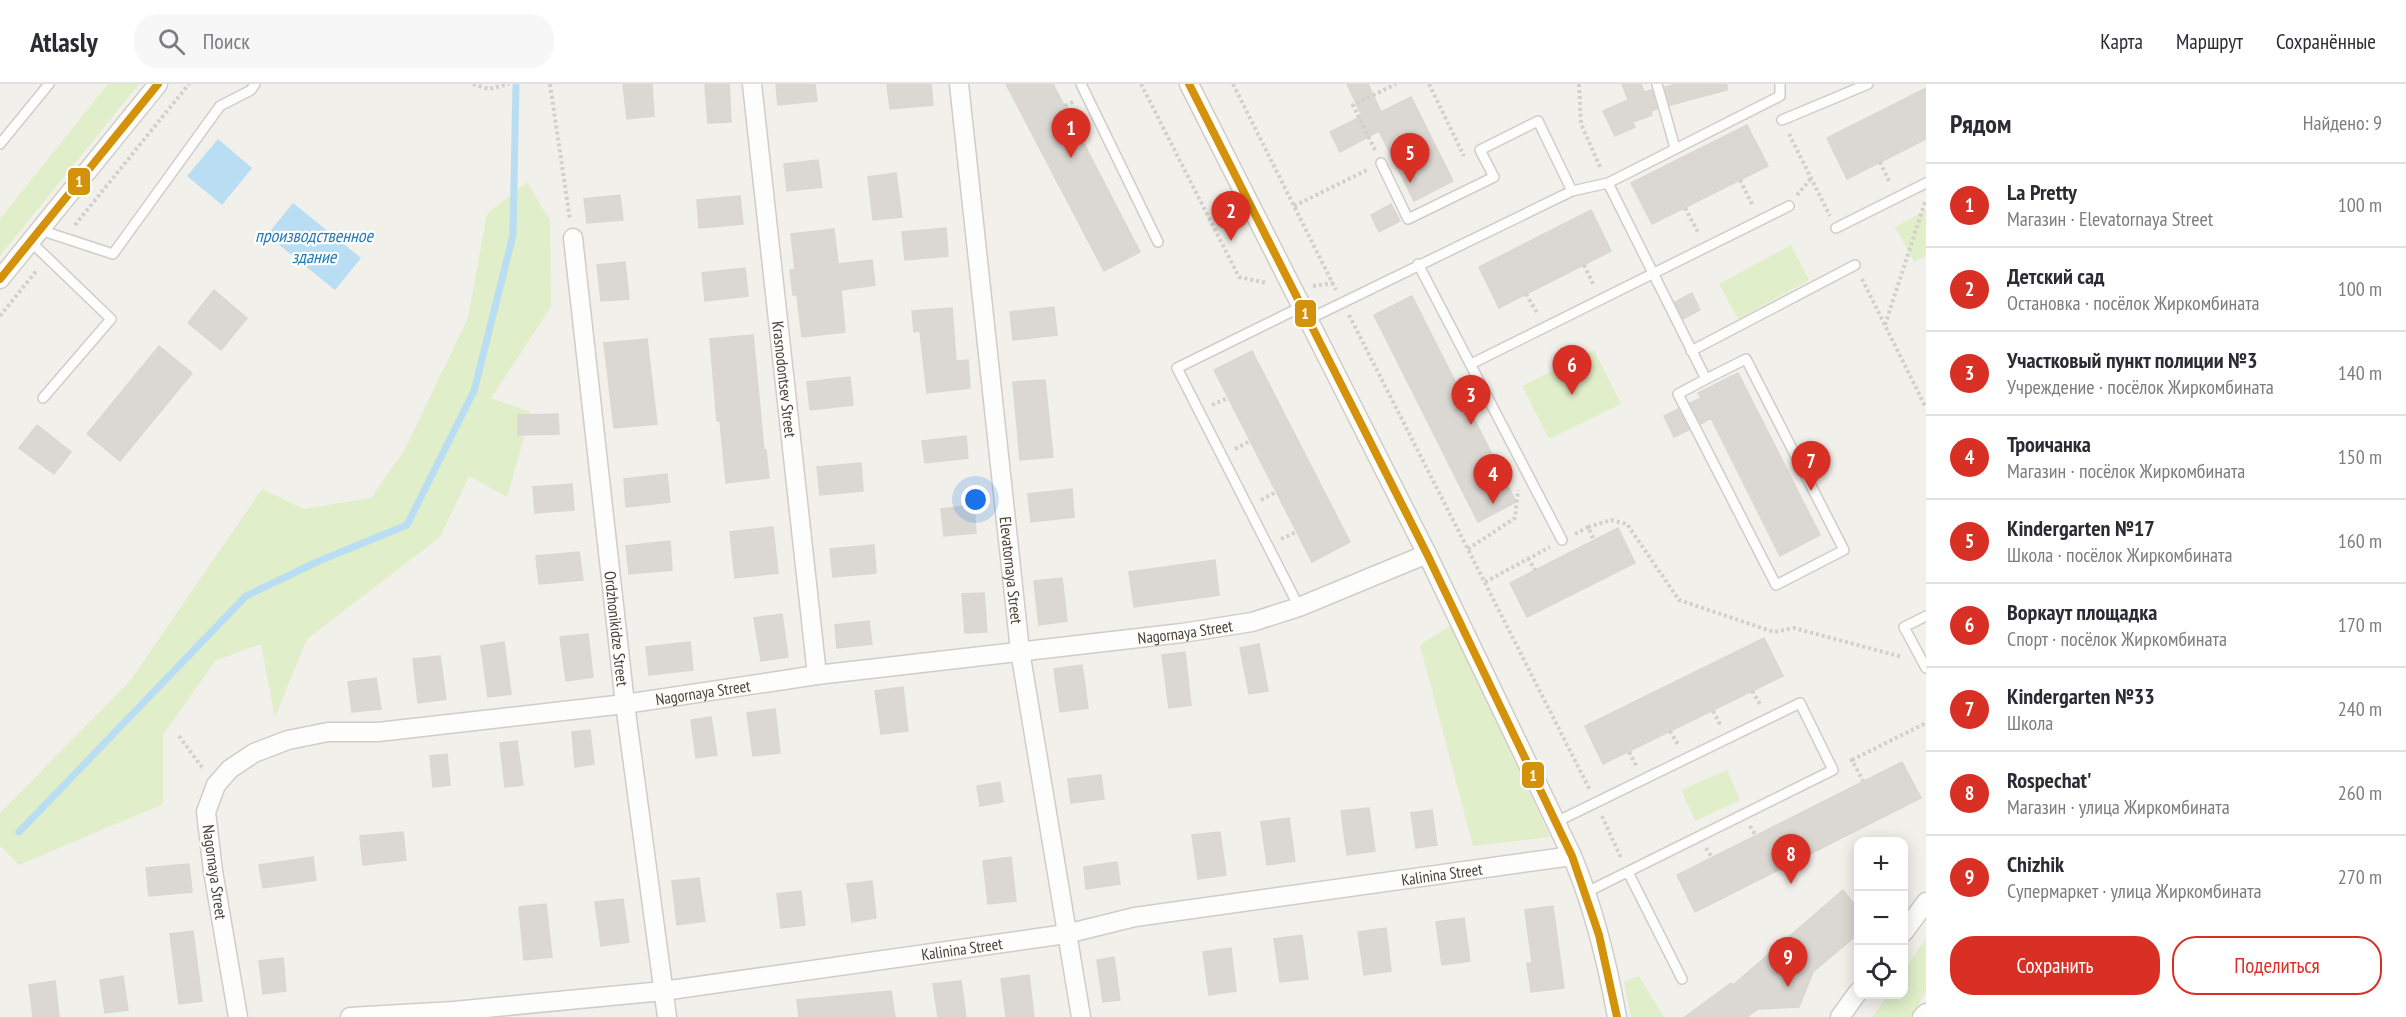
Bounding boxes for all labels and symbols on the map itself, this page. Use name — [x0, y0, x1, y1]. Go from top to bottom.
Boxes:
pin: 1 — [1052, 109, 1090, 158]
pin: 5 — [1390, 134, 1430, 183]
line badge: 1 — [67, 167, 91, 196]
text: 1 — [75, 171, 83, 191]
pin: 2 — [1212, 192, 1250, 241]
water label: производственное здание — [255, 224, 375, 268]
line badge: 1 — [1294, 299, 1317, 328]
text: 1 — [1301, 303, 1309, 323]
street label: Krasnodontsev Street — [768, 320, 801, 439]
pin: 6 — [1552, 346, 1592, 395]
pin: 3 — [1452, 376, 1490, 425]
pin: 7 — [1792, 442, 1830, 491]
pin: 4 — [1474, 454, 1512, 504]
your location — [961, 485, 990, 514]
street label: Elevatornaya Street — [996, 516, 1027, 625]
street label: Ordzhonikidze Street — [600, 570, 633, 688]
street label: Nagornaya Street — [1137, 615, 1235, 648]
street label: Nagornaya Street — [654, 675, 752, 709]
line badge: 1 — [1521, 761, 1545, 789]
text: 1 — [1529, 765, 1537, 785]
street label: Nagornaya Street — [198, 823, 232, 921]
pin: 8 — [1772, 834, 1810, 884]
street label: Kalinina Street — [1400, 859, 1484, 890]
street label: Kalinina Street — [920, 933, 1004, 964]
pin: 9 — [1768, 938, 1808, 987]

